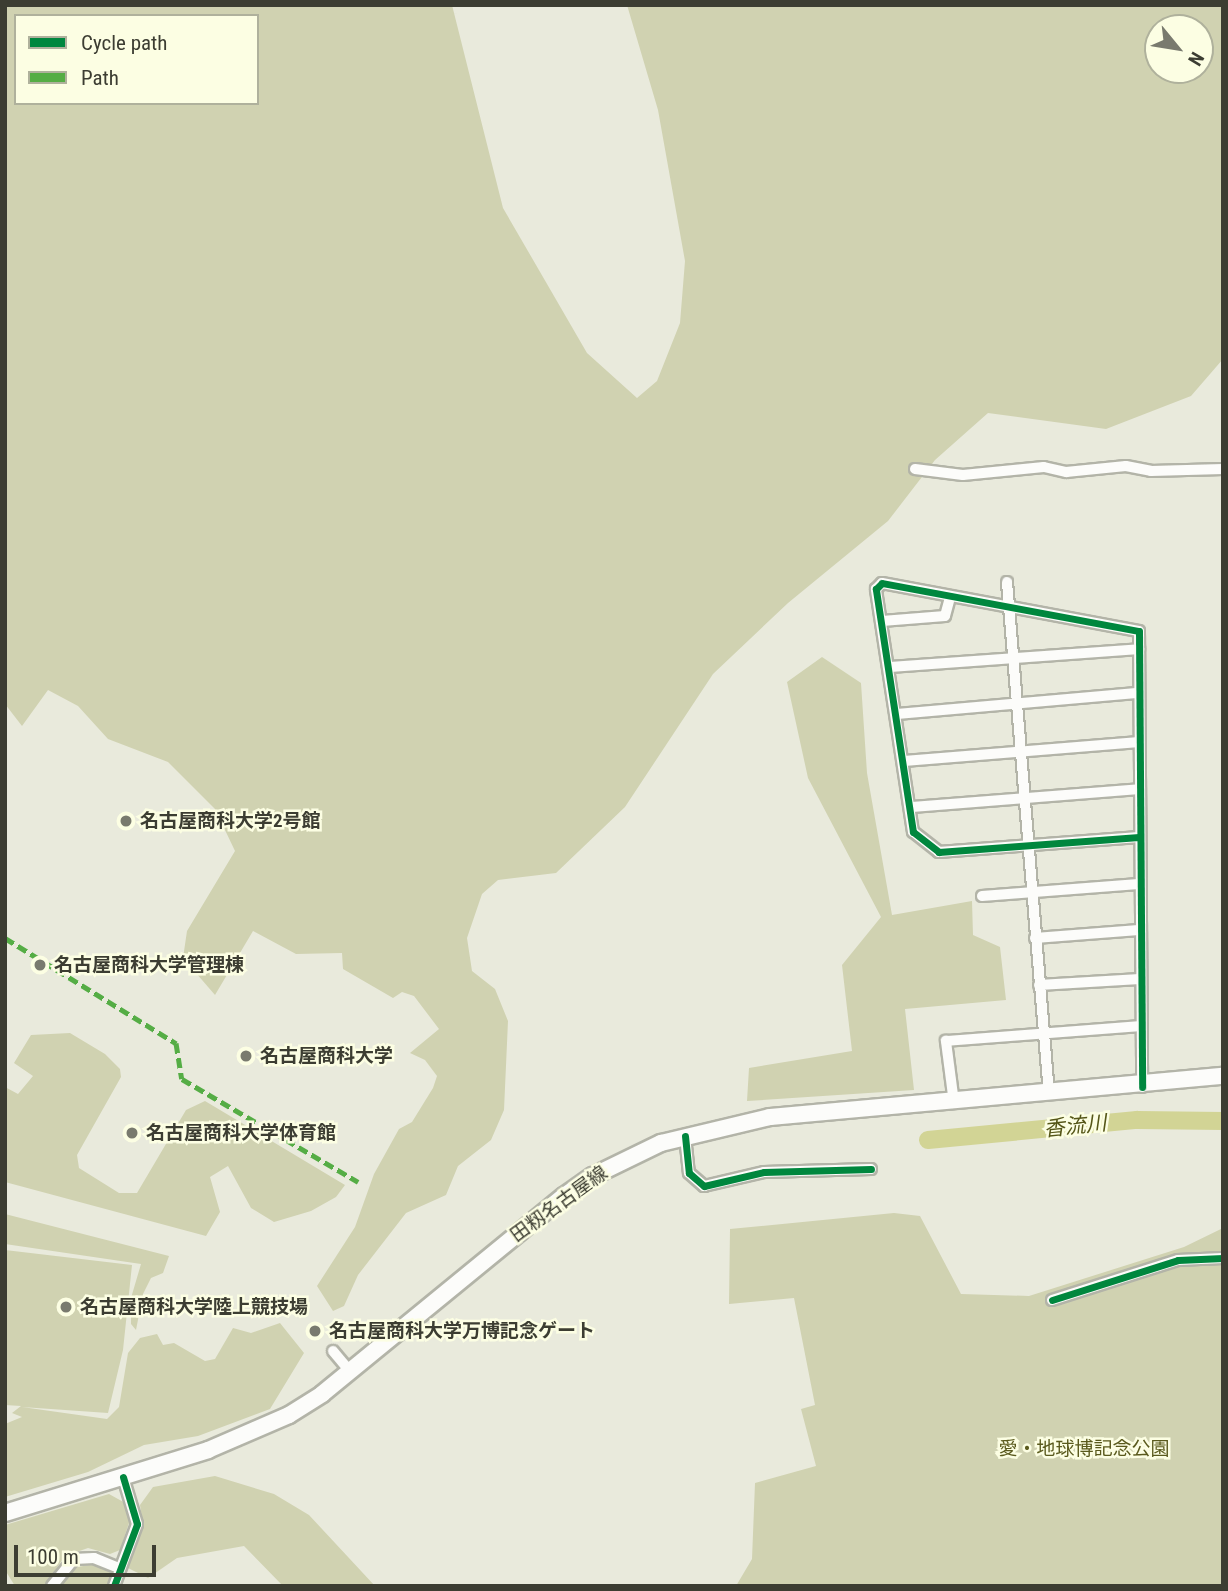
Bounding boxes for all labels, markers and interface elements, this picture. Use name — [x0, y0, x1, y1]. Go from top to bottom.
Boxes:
legend — [14, 14, 259, 105]
north arrow — [1144, 14, 1214, 84]
text: Cycle path — [81, 31, 167, 55]
text: N — [1183, 48, 1209, 70]
text: Path — [81, 66, 119, 90]
place label: 名古屋商科大学2号館 — [140, 810, 321, 832]
marker: 名古屋商科大学2号館 — [118, 813, 134, 829]
place label: 名古屋商科大学管理棟 — [54, 954, 244, 976]
marker: 名古屋商科大学管理棟 — [32, 957, 48, 973]
place label: 名古屋商科大学 — [260, 1045, 393, 1067]
marker: 名古屋商科大学 — [238, 1048, 254, 1064]
water label: 香流川 — [1042, 1110, 1108, 1142]
place label: 名古屋商科大学体育館 — [146, 1122, 336, 1144]
marker: 名古屋商科大学体育館 — [124, 1125, 140, 1141]
street label: 田籾名古屋線 — [506, 1161, 612, 1247]
place label: 名古屋商科大学陸上競技場 — [80, 1296, 308, 1318]
marker: 名古屋商科大学陸上競技場 — [58, 1299, 74, 1315]
place label: 名古屋商科大学万博記念ゲート — [329, 1320, 595, 1342]
marker: 名古屋商科大学万博記念ゲート — [307, 1323, 323, 1339]
park label: 愛・地球博記念公園 — [999, 1438, 1169, 1460]
scale bar — [18, 1532, 159, 1576]
text: 100 m — [27, 1545, 79, 1569]

